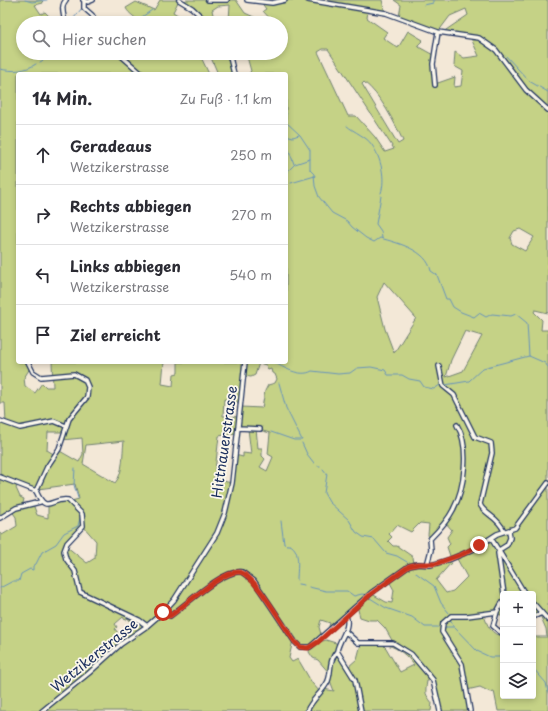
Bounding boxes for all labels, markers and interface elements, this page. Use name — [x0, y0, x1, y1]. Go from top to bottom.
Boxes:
search box — [16, 16, 288, 60]
icon: search — [30, 27, 52, 49]
text: Hier suchen — [62, 27, 147, 50]
text: 14 Min. — [32, 85, 92, 111]
text: Zu Fuß · 1.1 km — [180, 89, 272, 108]
text: Geradeaus — [70, 134, 152, 157]
icon: ahead — [32, 144, 54, 166]
text: 250 m — [230, 145, 272, 164]
text: Wetzikerstrasse — [70, 157, 169, 176]
text: Rechts abbiegen — [70, 194, 191, 217]
icon: right — [32, 204, 54, 226]
text: 270 m — [231, 205, 272, 224]
text: Wetzikerstrasse — [70, 217, 169, 236]
text: Links abbiegen — [70, 254, 181, 277]
icon: left — [32, 264, 54, 286]
text: 540 m — [229, 265, 272, 284]
text: Wetzikerstrasse — [70, 277, 169, 296]
text: Ziel erreicht — [70, 323, 161, 346]
icon: arrive — [32, 324, 54, 346]
street label: Hittnauerstrasse — [206, 385, 242, 499]
route end — [470, 536, 488, 554]
map controls — [500, 591, 536, 699]
button: + — [500, 591, 536, 627]
route start — [154, 603, 172, 621]
street label: Wetzikerstrasse — [46, 613, 142, 697]
button: − — [500, 627, 536, 663]
button: layers — [500, 663, 536, 699]

